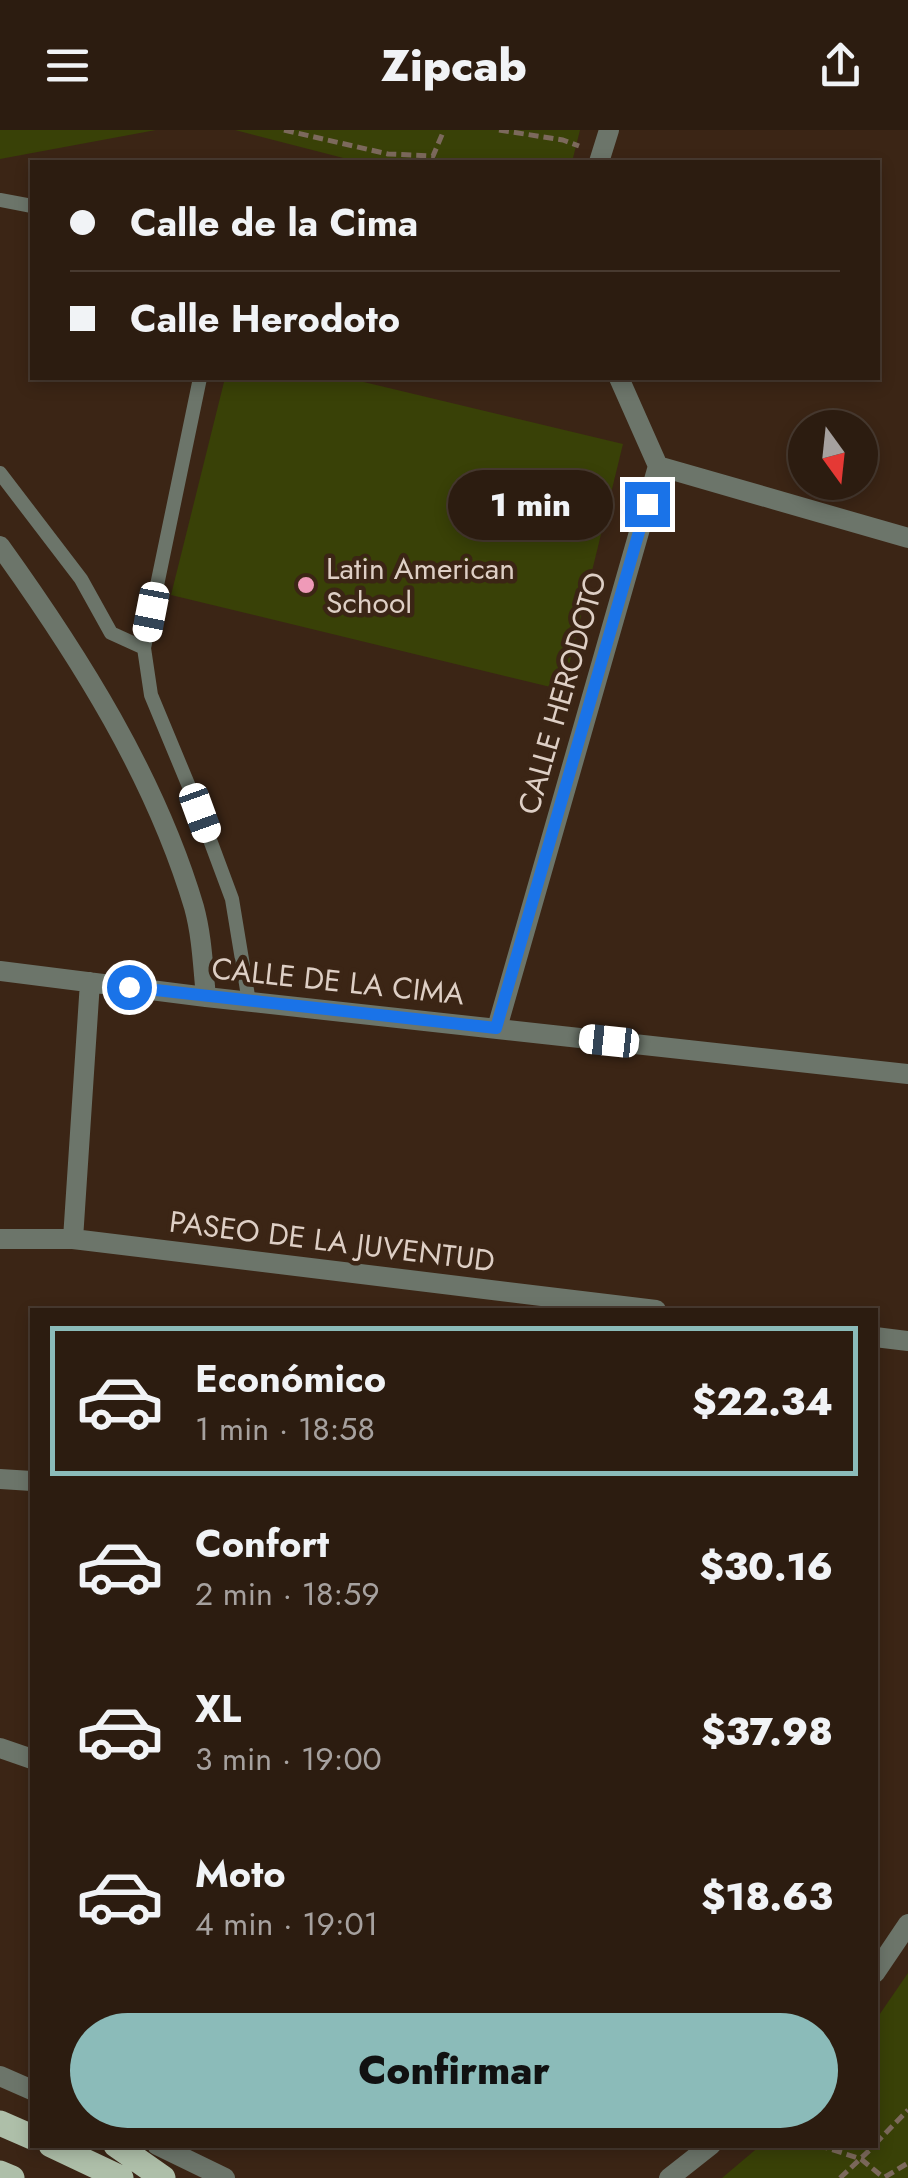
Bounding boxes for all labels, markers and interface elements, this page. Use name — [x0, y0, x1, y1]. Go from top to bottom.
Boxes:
text: Zipcab — [381, 33, 527, 98]
icon: menu — [40, 38, 95, 93]
icon: share — [813, 38, 868, 93]
text: Calle de la Cima — [130, 195, 418, 250]
text: Calle Herodoto — [130, 291, 400, 346]
north arrow — [788, 410, 878, 500]
map controls — [788, 410, 878, 500]
callout: 1 min — [447, 469, 612, 539]
text: 1 min — [490, 482, 571, 528]
route end — [625, 482, 670, 527]
place label: Latin American School — [326, 547, 515, 624]
street label: CALLE HERODOTO — [507, 567, 617, 819]
marker: Latin American School — [295, 574, 317, 596]
car — [131, 580, 171, 644]
car — [176, 780, 224, 846]
street label: CALLE DE LA CIMA — [210, 946, 467, 1016]
route start — [107, 965, 152, 1010]
car — [578, 1023, 640, 1059]
street label: PASEO DE LA JUVENTUD — [167, 1200, 497, 1282]
text: Económico — [195, 1351, 386, 1406]
icon: car — [75, 1356, 165, 1446]
text: $22.34 — [692, 1374, 833, 1429]
text: 1 min · 18:58 — [195, 1406, 375, 1452]
text: Confort — [195, 1516, 329, 1571]
icon: car — [75, 1521, 165, 1611]
text: $30.16 — [700, 1539, 833, 1594]
text: 2 min · 18:59 — [195, 1571, 380, 1617]
text: XL — [195, 1681, 241, 1736]
icon: car — [75, 1686, 165, 1776]
text: $37.98 — [701, 1704, 833, 1759]
text: 3 min · 19:00 — [195, 1736, 382, 1782]
text: Moto — [195, 1846, 286, 1901]
icon: car — [75, 1851, 165, 1941]
text: $18.63 — [701, 1869, 833, 1924]
text: 4 min · 19:01 — [195, 1901, 378, 1947]
button: Confirmar — [70, 2013, 838, 2128]

